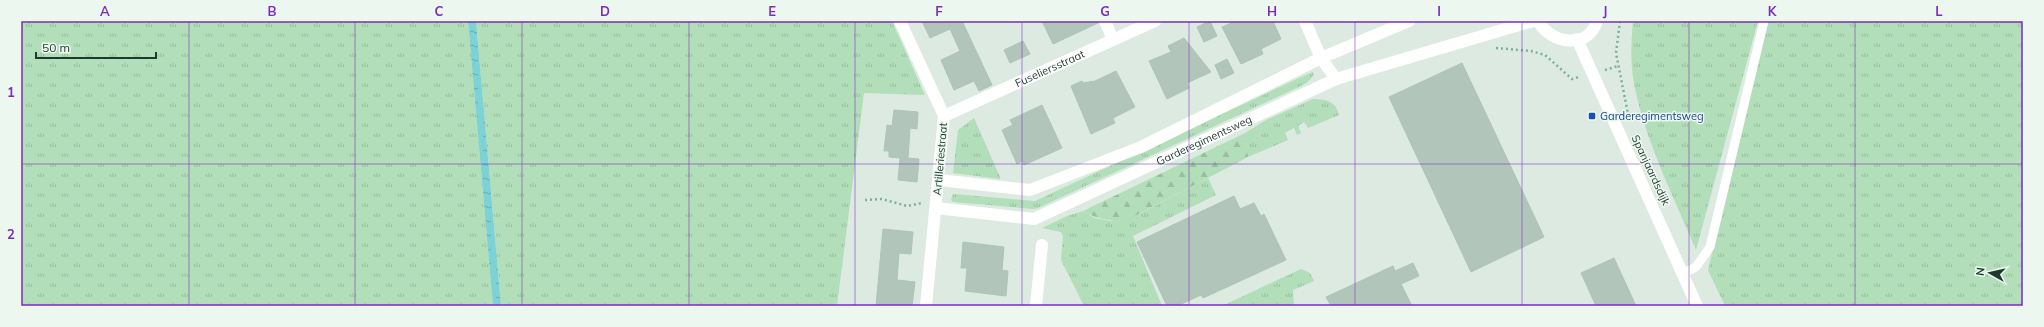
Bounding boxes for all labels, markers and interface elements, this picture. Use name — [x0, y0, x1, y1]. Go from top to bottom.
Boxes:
text: A — [100, 3, 110, 19]
text: B — [268, 3, 277, 19]
text: C — [435, 3, 444, 19]
text: D — [600, 3, 610, 19]
text: E — [768, 3, 776, 19]
text: F — [935, 3, 943, 19]
text: G — [1100, 3, 1110, 19]
text: H — [1267, 3, 1277, 19]
text: I — [1437, 3, 1441, 19]
text: J — [1603, 3, 1607, 19]
text: K — [1768, 3, 1778, 19]
text: L — [1935, 3, 1943, 19]
scale bar — [36, 34, 156, 60]
text: 50 m — [42, 40, 70, 55]
street label: Fuseliersstraat — [1013, 47, 1087, 90]
text: 1 — [7, 84, 15, 100]
place label: Garderegimentsweg — [1600, 109, 1704, 123]
marker: Garderegimentsweg — [1587, 111, 1597, 121]
street label: Garderegimentsweg — [1154, 112, 1254, 168]
street label: Artilleriestraat — [930, 122, 950, 196]
street label: Spanjaardsdijk — [1629, 133, 1674, 208]
text: 2 — [7, 226, 15, 242]
north arrow — [1970, 253, 2010, 293]
text: N — [1973, 267, 1988, 277]

